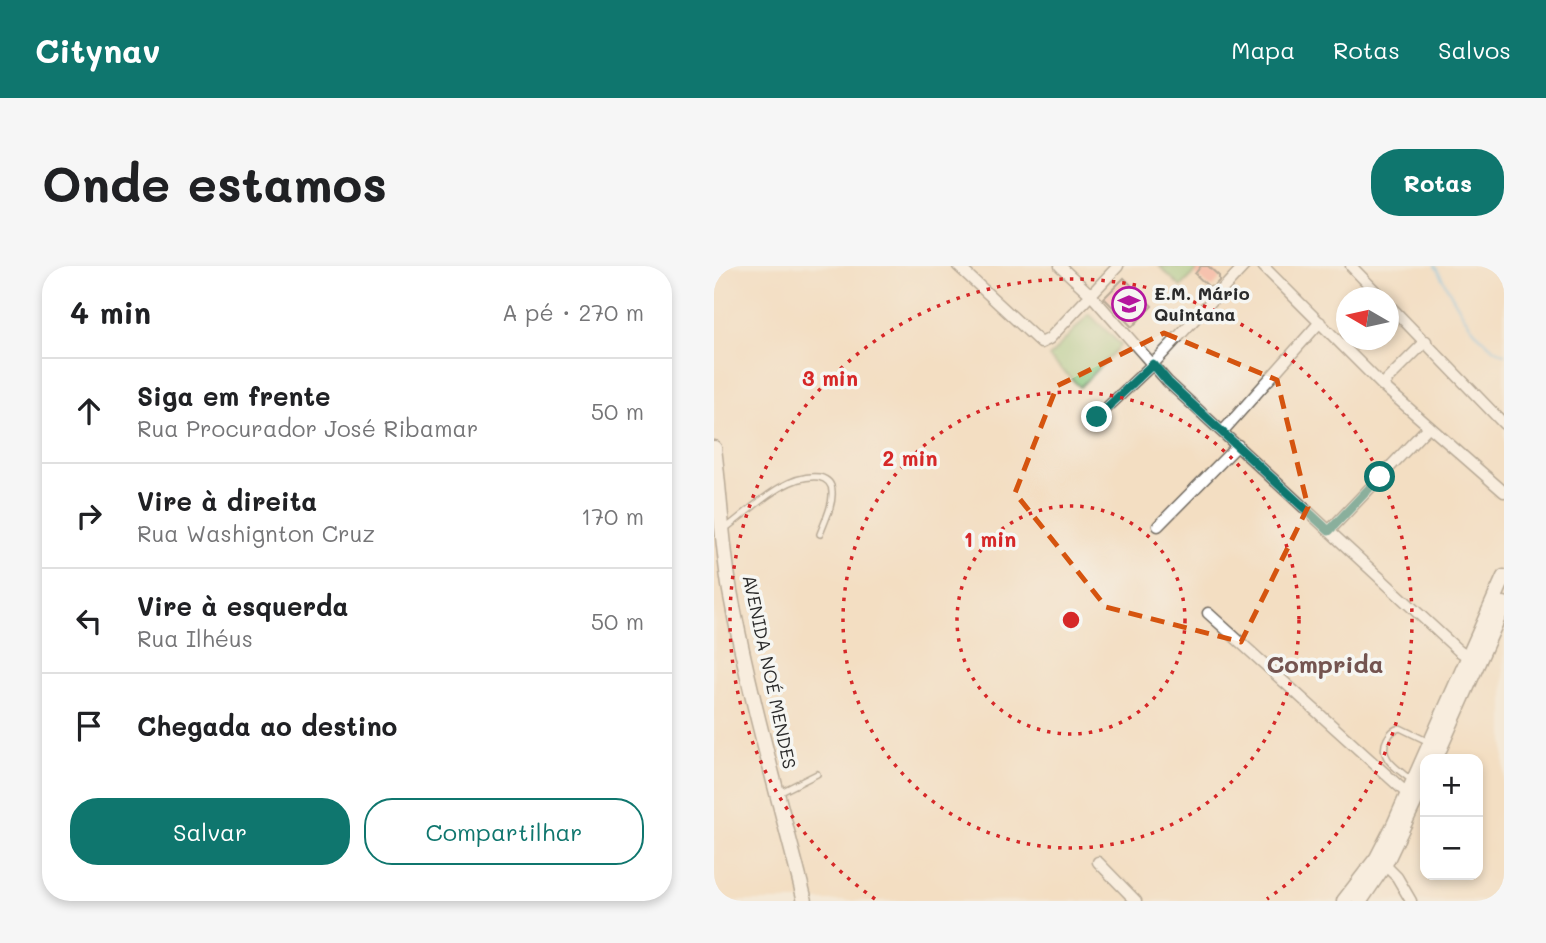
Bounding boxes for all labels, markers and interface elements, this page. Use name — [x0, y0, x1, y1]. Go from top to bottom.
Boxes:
text: Citynav — [35, 28, 160, 71]
text: Mapa — [1231, 34, 1295, 65]
text: Rotas — [1333, 34, 1400, 65]
text: Salvos — [1438, 34, 1511, 65]
button: Rotas — [1371, 149, 1504, 216]
text: Onde estamos — [42, 151, 387, 214]
place label: E.M. Mário Quintana — [1154, 281, 1250, 326]
school or university icon: E.M. Mário Quintana — [1110, 285, 1148, 323]
north arrow — [1336, 287, 1399, 350]
text: 4 min — [70, 292, 151, 332]
text: A pé · 270 m — [502, 297, 644, 327]
text: 3 min — [802, 364, 858, 391]
text: Siga em frente — [137, 379, 331, 413]
icon: ahead — [70, 392, 108, 430]
text: 50 m — [591, 396, 644, 426]
route end — [1081, 401, 1112, 432]
text: Rua Procurador José Ribamar — [137, 413, 478, 443]
text: 2 min — [882, 444, 938, 471]
route start — [1364, 461, 1395, 492]
text: Vire à direita — [137, 484, 317, 518]
icon: right — [70, 497, 108, 535]
text: 170 m — [581, 501, 644, 531]
text: Rua Washignton Cruz — [137, 518, 375, 548]
text: 1 min — [964, 525, 1016, 552]
street label: AVENIDA NOÉ MENDES — [738, 573, 802, 771]
text: Vire à esquerda — [137, 589, 348, 623]
icon: left — [70, 602, 108, 640]
text: 50 m — [591, 606, 644, 636]
centre of rings — [1059, 608, 1083, 632]
text: Rua Ilhéus — [137, 623, 253, 653]
district label: Comprida — [1266, 648, 1384, 679]
icon: arrive — [70, 707, 108, 745]
text: Chegada ao destino — [137, 709, 397, 743]
map controls — [1420, 754, 1483, 880]
button: + — [1420, 754, 1483, 817]
button: Salvar — [70, 798, 350, 865]
button: Compartilhar — [364, 798, 644, 865]
button: − — [1420, 817, 1483, 880]

